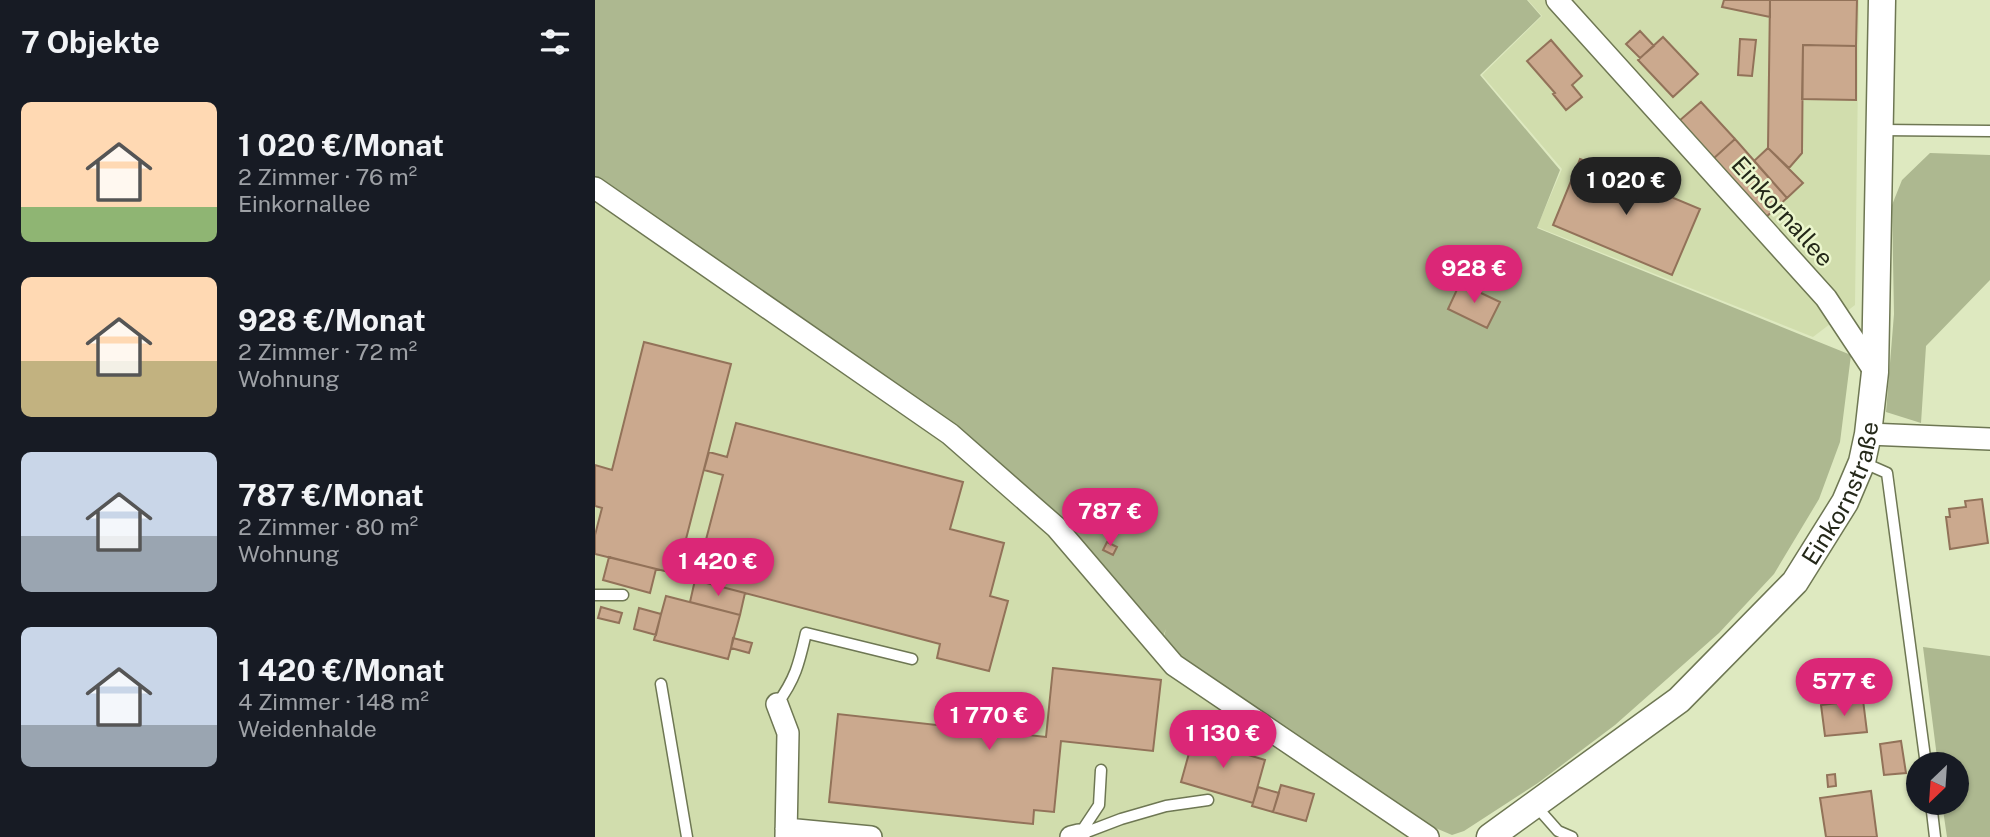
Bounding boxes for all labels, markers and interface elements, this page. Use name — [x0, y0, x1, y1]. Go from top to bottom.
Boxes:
icon: filters — [536, 23, 574, 61]
text: 7 Objekte — [21, 24, 160, 60]
text: 1 020 €/Monat — [238, 127, 444, 163]
icon: home — [77, 130, 161, 214]
street label: Einkornallee — [1726, 150, 1840, 272]
pin: 1 020 € — [1561, 158, 1691, 217]
text: 2 Zimmer · 76 m² — [238, 163, 417, 190]
text: 1 020 € — [1586, 166, 1666, 193]
text: Einkornallee — [238, 190, 370, 217]
pin: 928 € — [1425, 246, 1523, 305]
text: 928 € — [1441, 254, 1507, 281]
text: 928 €/Monat — [238, 302, 426, 338]
icon: home — [77, 305, 161, 389]
text: 2 Zimmer · 72 m² — [238, 338, 417, 365]
text: Wohnung — [238, 365, 340, 392]
street label: Einkornstraße — [1796, 420, 1883, 570]
text: 787 €/Monat — [238, 477, 424, 513]
icon: home — [77, 480, 161, 564]
pin: 787 € — [1061, 489, 1159, 548]
text: 787 € — [1078, 497, 1142, 524]
text: 2 Zimmer · 80 m² — [238, 513, 418, 540]
pin: 1 420 € — [653, 538, 783, 598]
text: Wohnung — [238, 540, 340, 567]
text: 1 420 € — [678, 547, 758, 574]
text: 1 420 €/Monat — [238, 652, 444, 688]
icon: home — [77, 655, 161, 739]
pin: 577 € — [1795, 658, 1893, 718]
text: 577 € — [1812, 667, 1876, 694]
text: 4 Zimmer · 148 m² — [238, 688, 429, 715]
pin: 1 770 € — [924, 692, 1054, 752]
text: 1 770 € — [950, 701, 1028, 728]
pin: 1 130 € — [1158, 710, 1288, 770]
text: Weidenhalde — [238, 715, 377, 742]
text: 1 130 € — [1185, 719, 1261, 746]
north arrow — [1906, 752, 1969, 816]
map controls — [1906, 752, 1969, 815]

